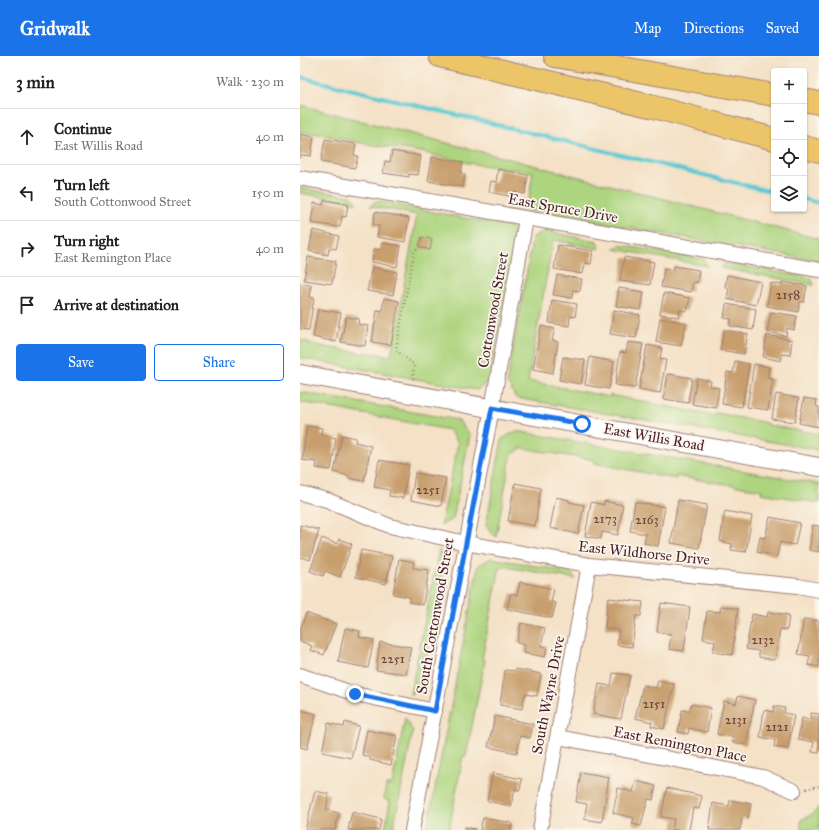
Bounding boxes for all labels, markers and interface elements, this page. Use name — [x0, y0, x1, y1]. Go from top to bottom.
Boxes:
text: Gridwalk — [20, 17, 90, 40]
text: Map — [634, 20, 661, 37]
text: Directions — [683, 20, 744, 37]
text: Saved — [766, 20, 799, 37]
map controls — [771, 68, 807, 212]
button: + — [771, 68, 807, 104]
text: 3 min — [16, 72, 55, 93]
text: Walk · 230 m — [216, 74, 284, 90]
button: − — [771, 104, 807, 140]
text: Continue — [54, 120, 112, 138]
icon: ahead — [16, 126, 38, 148]
text: 40 m — [255, 129, 284, 145]
text: East Willis Road — [54, 138, 143, 154]
button: locate — [771, 140, 807, 176]
text: Turn left — [54, 176, 110, 194]
button: layers — [771, 176, 807, 212]
icon: left — [16, 182, 38, 204]
text: 150 m — [252, 185, 284, 201]
street label: East Spruce Drive — [507, 189, 619, 227]
text: South Cottonwood Street — [54, 194, 191, 210]
text: Turn right — [54, 232, 119, 250]
icon: right — [16, 238, 38, 260]
text: 40 m — [255, 241, 284, 257]
text: East Remington Place — [54, 250, 171, 266]
street label: Cottonwood Street — [474, 250, 512, 369]
house number: 2158 — [776, 287, 800, 303]
icon: arrive — [16, 294, 38, 316]
text: Arrive at destination — [54, 296, 179, 314]
button: Save — [16, 344, 146, 381]
button: Share — [154, 344, 284, 381]
route start — [573, 415, 591, 433]
street label: East Willis Road — [602, 419, 706, 455]
house number: 2251 — [416, 482, 440, 498]
house number: 2173 — [593, 511, 617, 527]
house number: 2163 — [635, 512, 659, 528]
street label: South Cottonwood Street — [412, 536, 458, 696]
street label: East Wildhorse Drive — [577, 537, 711, 569]
house number: 2132 — [751, 632, 775, 648]
street label: South Wayne Drive — [528, 634, 568, 756]
house number: 2251 — [381, 651, 405, 667]
route end — [346, 685, 364, 703]
house number: 2151 — [643, 696, 665, 712]
house number: 2131 — [725, 712, 747, 728]
house number: 2121 — [765, 719, 789, 735]
street label: East Remington Place — [612, 722, 748, 766]

